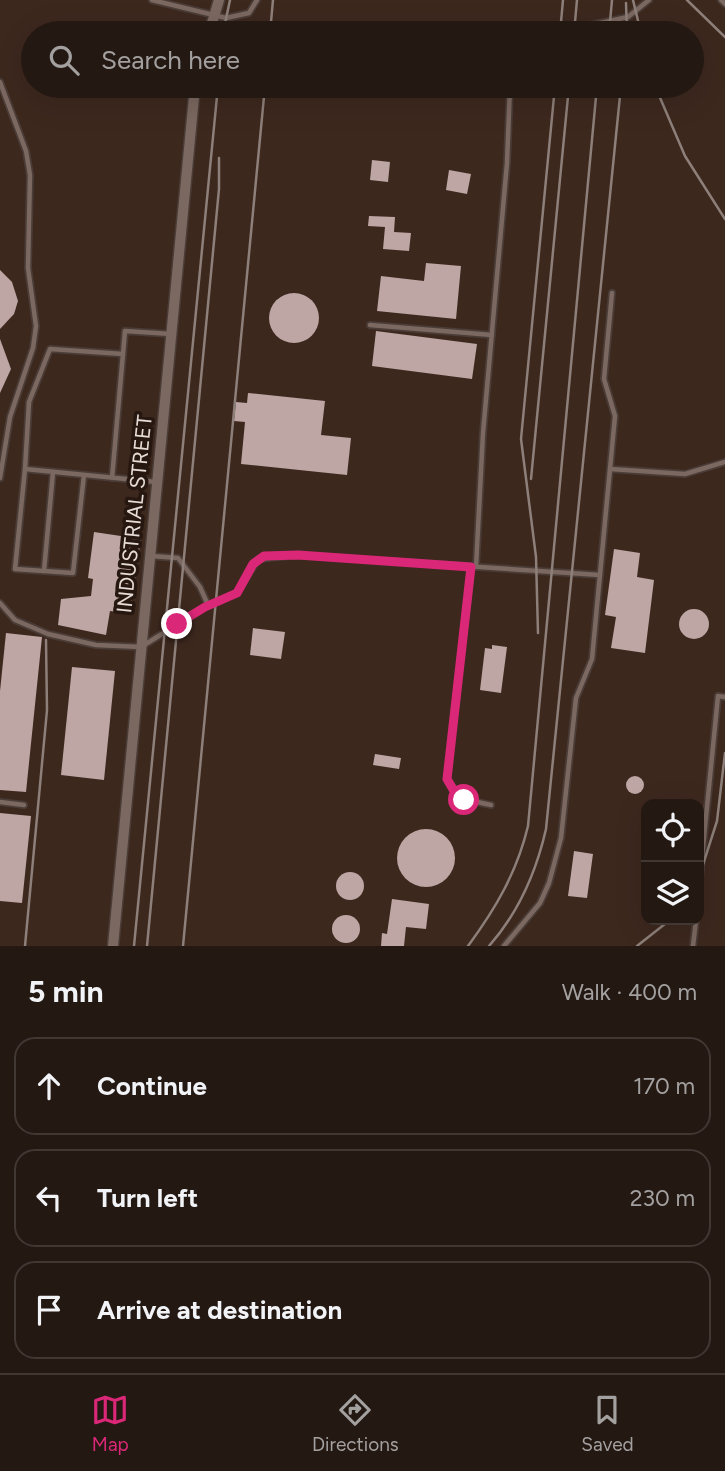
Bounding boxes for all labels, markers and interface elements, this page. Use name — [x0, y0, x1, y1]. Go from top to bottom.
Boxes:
search box — [21, 21, 704, 98]
icon: search — [45, 41, 83, 79]
text: Search here — [101, 44, 240, 76]
street label: INDUSTRIAL STREET — [111, 413, 157, 614]
route end — [161, 608, 192, 639]
route start — [448, 784, 479, 815]
map controls — [641, 799, 704, 925]
button: locate — [641, 799, 704, 862]
button: layers — [641, 862, 704, 925]
text: 5 min — [28, 973, 104, 1010]
text: Walk · 400 m — [562, 978, 697, 1006]
icon: ahead — [30, 1067, 68, 1105]
text: Continue — [97, 1070, 207, 1102]
text: 170 m — [633, 1072, 695, 1100]
icon: left — [30, 1179, 68, 1217]
text: Turn left — [97, 1182, 198, 1214]
text: 230 m — [630, 1184, 695, 1212]
icon: arrive — [30, 1291, 68, 1329]
text: Arrive at destination — [97, 1294, 342, 1326]
tab: Map — [91, 1391, 129, 1456]
tab: Directions — [312, 1391, 399, 1456]
tab: Saved — [581, 1391, 634, 1456]

